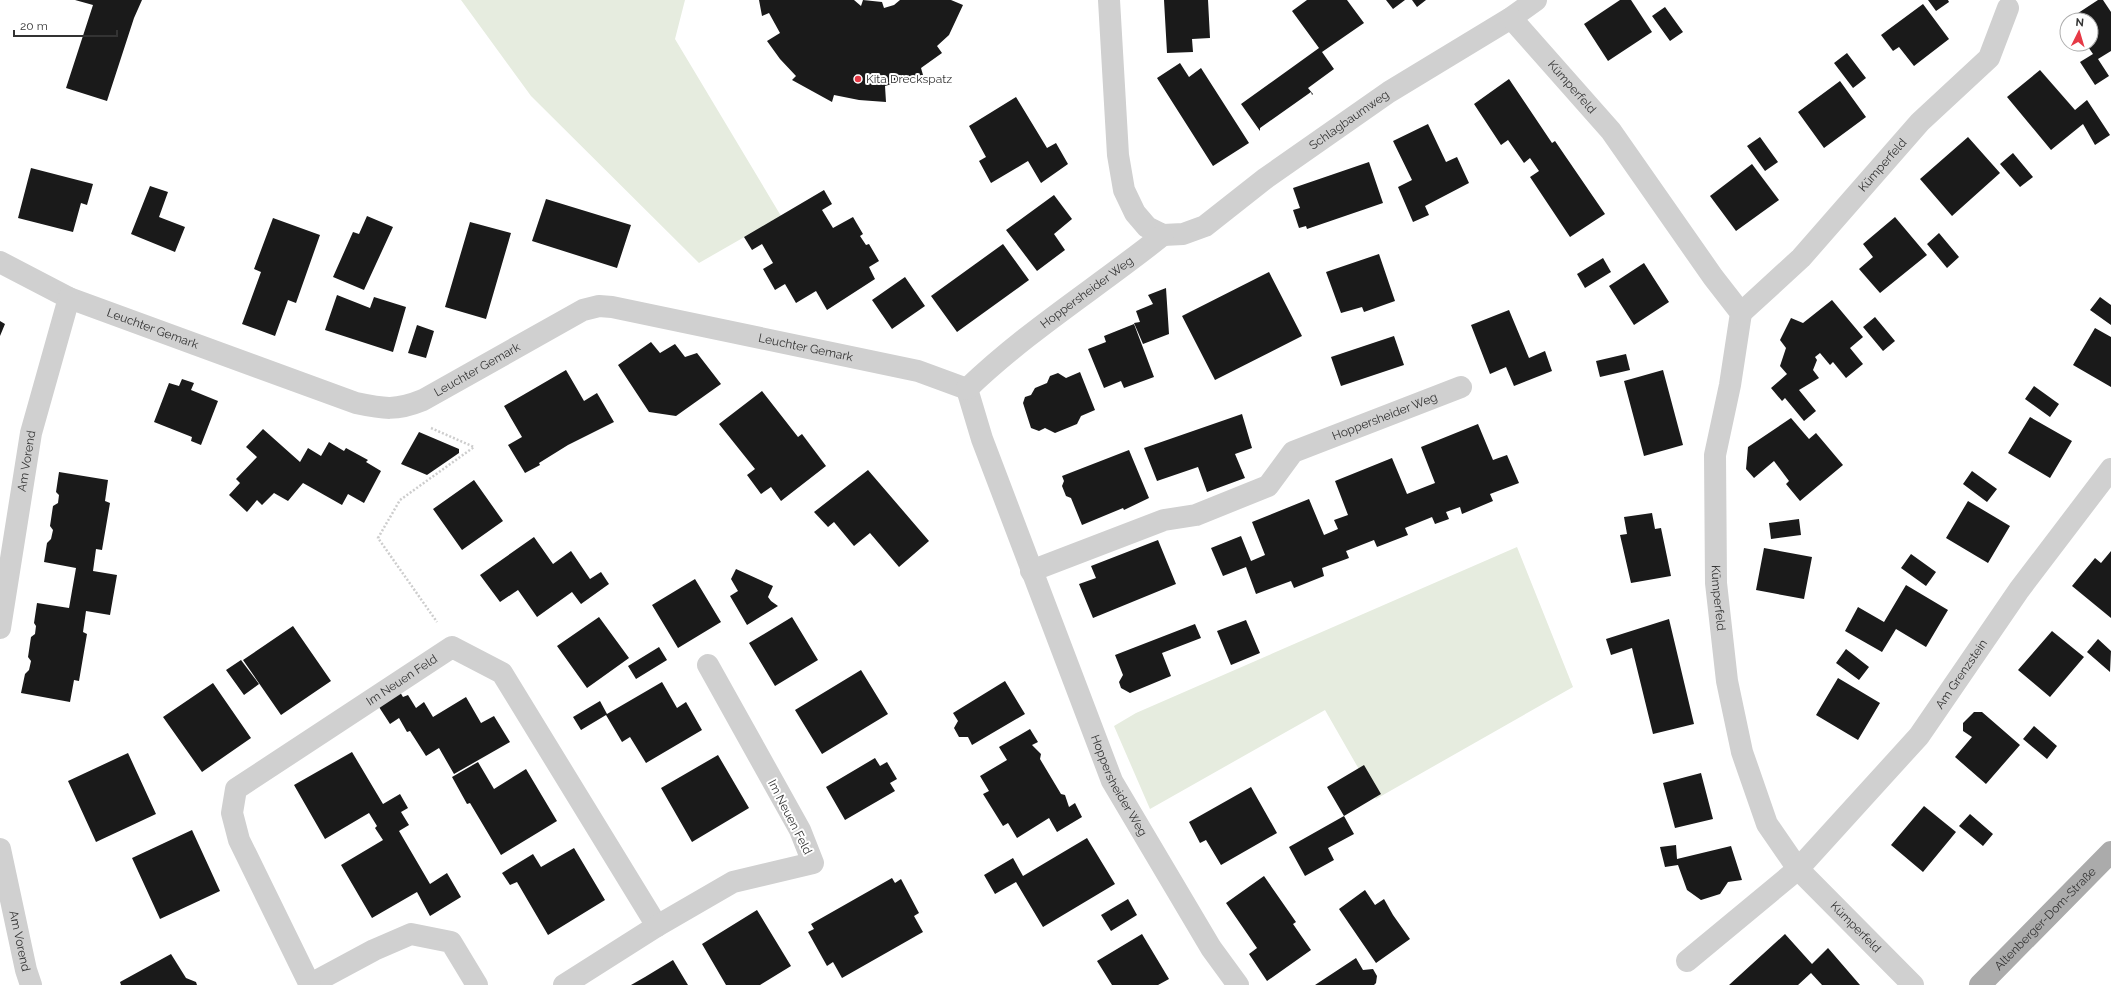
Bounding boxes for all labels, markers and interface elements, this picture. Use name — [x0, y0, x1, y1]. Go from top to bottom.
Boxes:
scale bar — [14, 12, 117, 38]
north arrow — [2059, 12, 2099, 52]
text: N — [2075, 16, 2085, 29]
text: 20 m — [20, 19, 48, 33]
street label: Kümperfeld — [1545, 58, 1599, 116]
place label: Kita Dreckspatz — [866, 72, 952, 86]
marker: Kita Dreckspatz — [853, 74, 863, 84]
street label: Schlagbaumweg — [1306, 87, 1392, 153]
street label: Kümperfeld — [1855, 136, 1909, 194]
street label: Hoppersheider Weg — [1038, 254, 1136, 331]
street label: Leuchter Gemark — [105, 306, 201, 352]
street label: Leuchter Gemark — [757, 331, 855, 364]
street label: Leuchter Gemark — [432, 340, 523, 399]
street label: Hoppersheider Weg — [1330, 390, 1439, 443]
street label: Am Vorend — [15, 429, 38, 493]
street label: Kümperfeld — [1709, 565, 1728, 631]
street label: Am Grenzstein — [1933, 637, 1990, 712]
street label: Im Neuen Feld — [364, 652, 440, 708]
street label: Hoppersheider Weg — [1088, 733, 1150, 839]
street label: Im Neuen Feld — [765, 777, 815, 857]
street label: Altenberger-Dom-Straße — [1992, 864, 2099, 973]
street label: Kümperfeld — [1828, 899, 1884, 956]
street label: Am Vorend — [6, 909, 33, 973]

